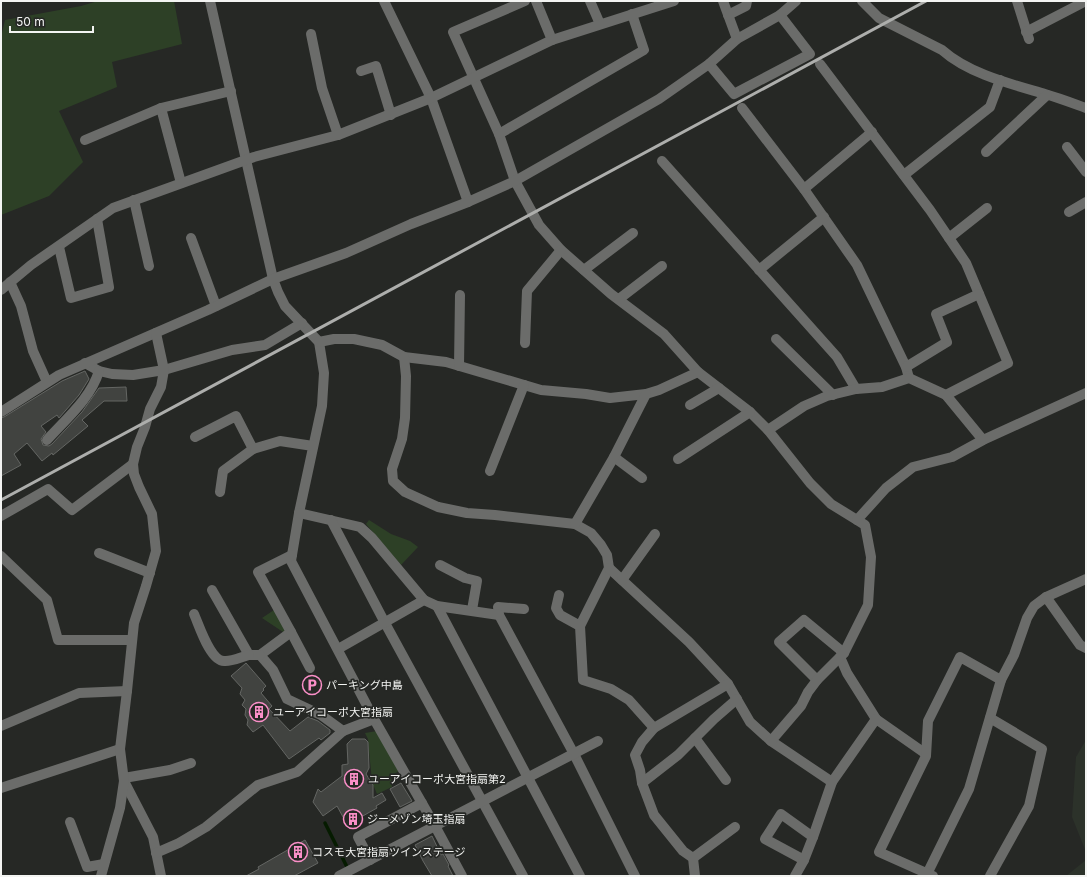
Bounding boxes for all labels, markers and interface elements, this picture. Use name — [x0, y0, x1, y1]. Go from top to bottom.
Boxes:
scale bar — [10, 8, 93, 34]
text: 50 m — [16, 14, 45, 29]
parking icon: パーキング中島 — [301, 674, 323, 696]
place label: パーキング中島 — [326, 678, 403, 692]
building icon: ユーアイコーポ大宮指扇 — [248, 701, 270, 723]
place label: ユーアイコーポ大宮指扇 — [273, 705, 393, 719]
building icon: ユーアイコーポ大宮指扇第2 — [343, 768, 365, 790]
place label: ユーアイコーポ大宮指扇第2 — [368, 772, 506, 786]
building icon: ジーメゾン埼玉指扇 — [342, 808, 364, 830]
place label: ジーメゾン埼玉指扇 — [367, 812, 466, 826]
building icon: コスモ大宮指扇ツインステージ — [287, 841, 309, 863]
place label: コスモ大宮指扇ツインステージ — [312, 845, 466, 859]

